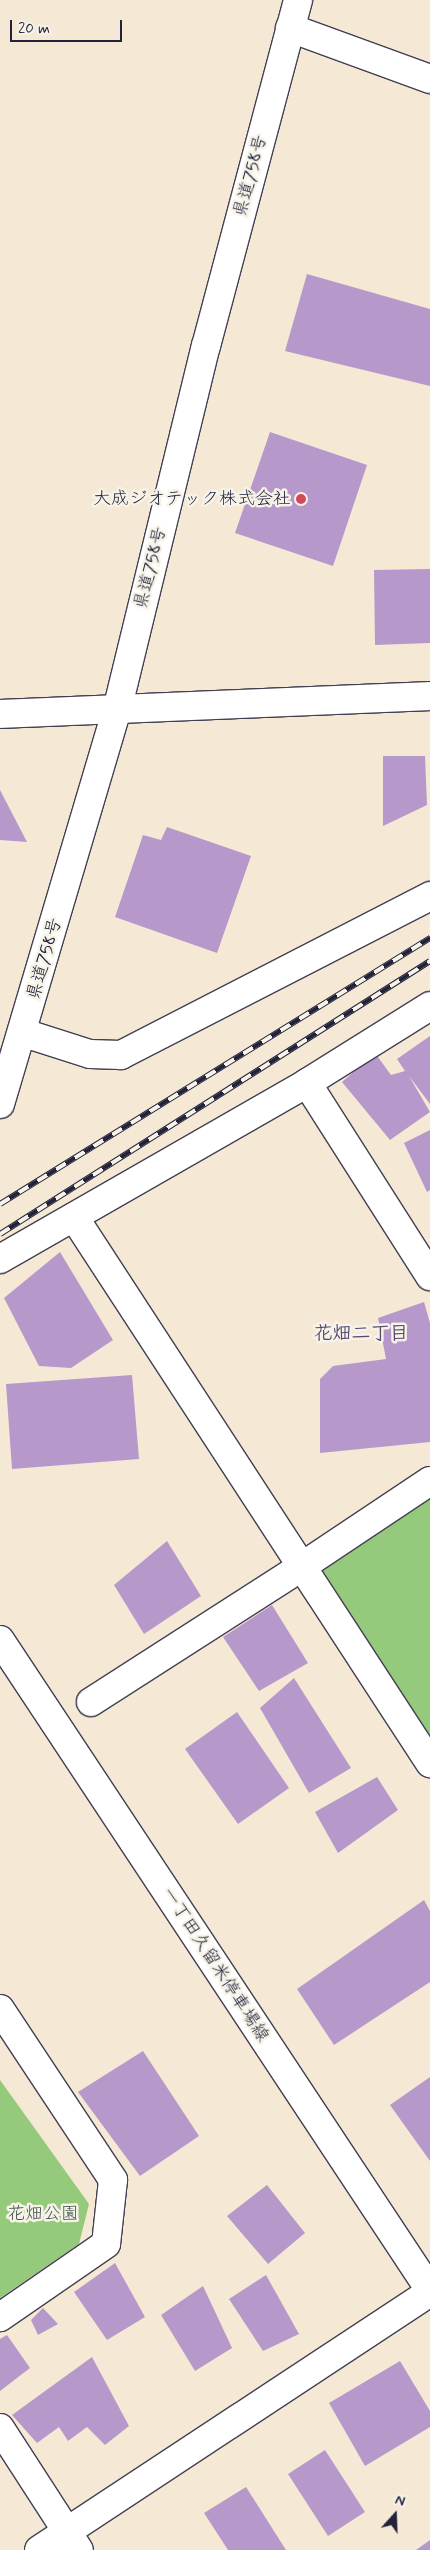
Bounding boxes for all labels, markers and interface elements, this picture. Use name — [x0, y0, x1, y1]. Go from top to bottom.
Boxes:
scale bar — [12, 10, 125, 42]
text: 20 m — [18, 19, 50, 39]
street label: 県道758号 — [230, 133, 272, 219]
place label: 大成ジオテック株式会社 — [93, 488, 291, 510]
marker: 大成ジオテック株式会社 — [295, 493, 307, 505]
street label: 県道758号 — [130, 525, 172, 611]
street label: 県道758号 — [23, 916, 67, 1002]
district label: 花畑二丁目 — [314, 1323, 408, 1345]
street label: 一丁田久留米停車場線 — [157, 1884, 273, 2046]
park label: 花畑公園 — [7, 2203, 79, 2225]
north arrow — [370, 2490, 420, 2540]
text: N — [393, 2491, 408, 2511]

